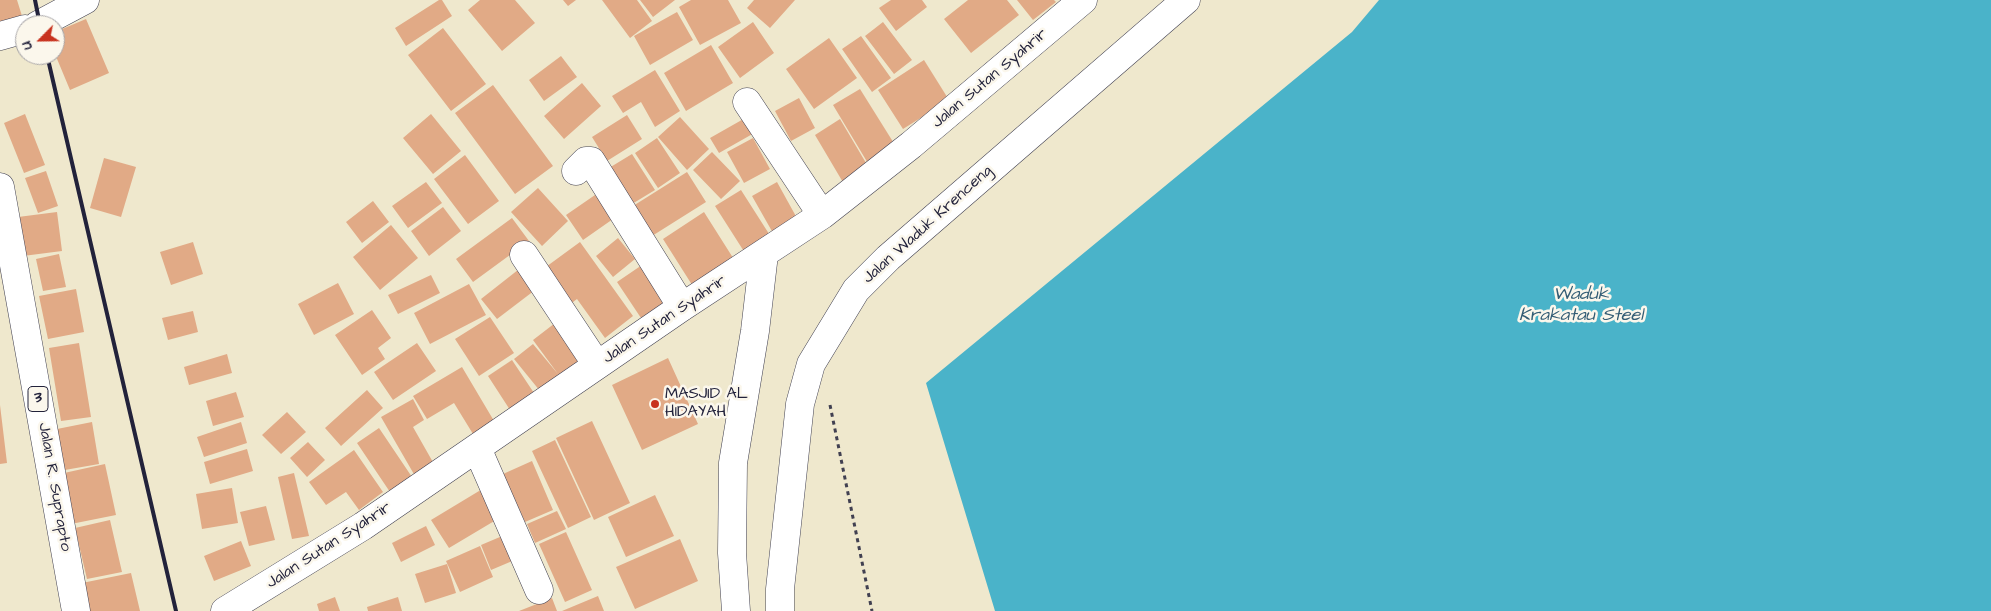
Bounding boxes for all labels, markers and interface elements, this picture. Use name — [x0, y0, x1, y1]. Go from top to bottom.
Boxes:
north arrow — [15, 15, 65, 65]
street label: Jalan Sutan Syahrir — [929, 25, 1051, 133]
text: U — [16, 38, 38, 53]
street label: Jalan Waduk Krenceng — [859, 162, 997, 288]
street label: Jalan Sutan Syahrir — [600, 272, 730, 368]
water label: Waduk Krakatau Steel — [1519, 284, 1643, 326]
place label: MASJID AL HIDAYAH — [665, 385, 748, 423]
road number: 3 — [28, 386, 48, 412]
marker: MASJID AL HIDAYAH — [649, 398, 661, 410]
street label: Jalan R. Suprapto — [33, 421, 75, 553]
street label: Jalan Sutan Syahrir — [263, 499, 395, 593]

